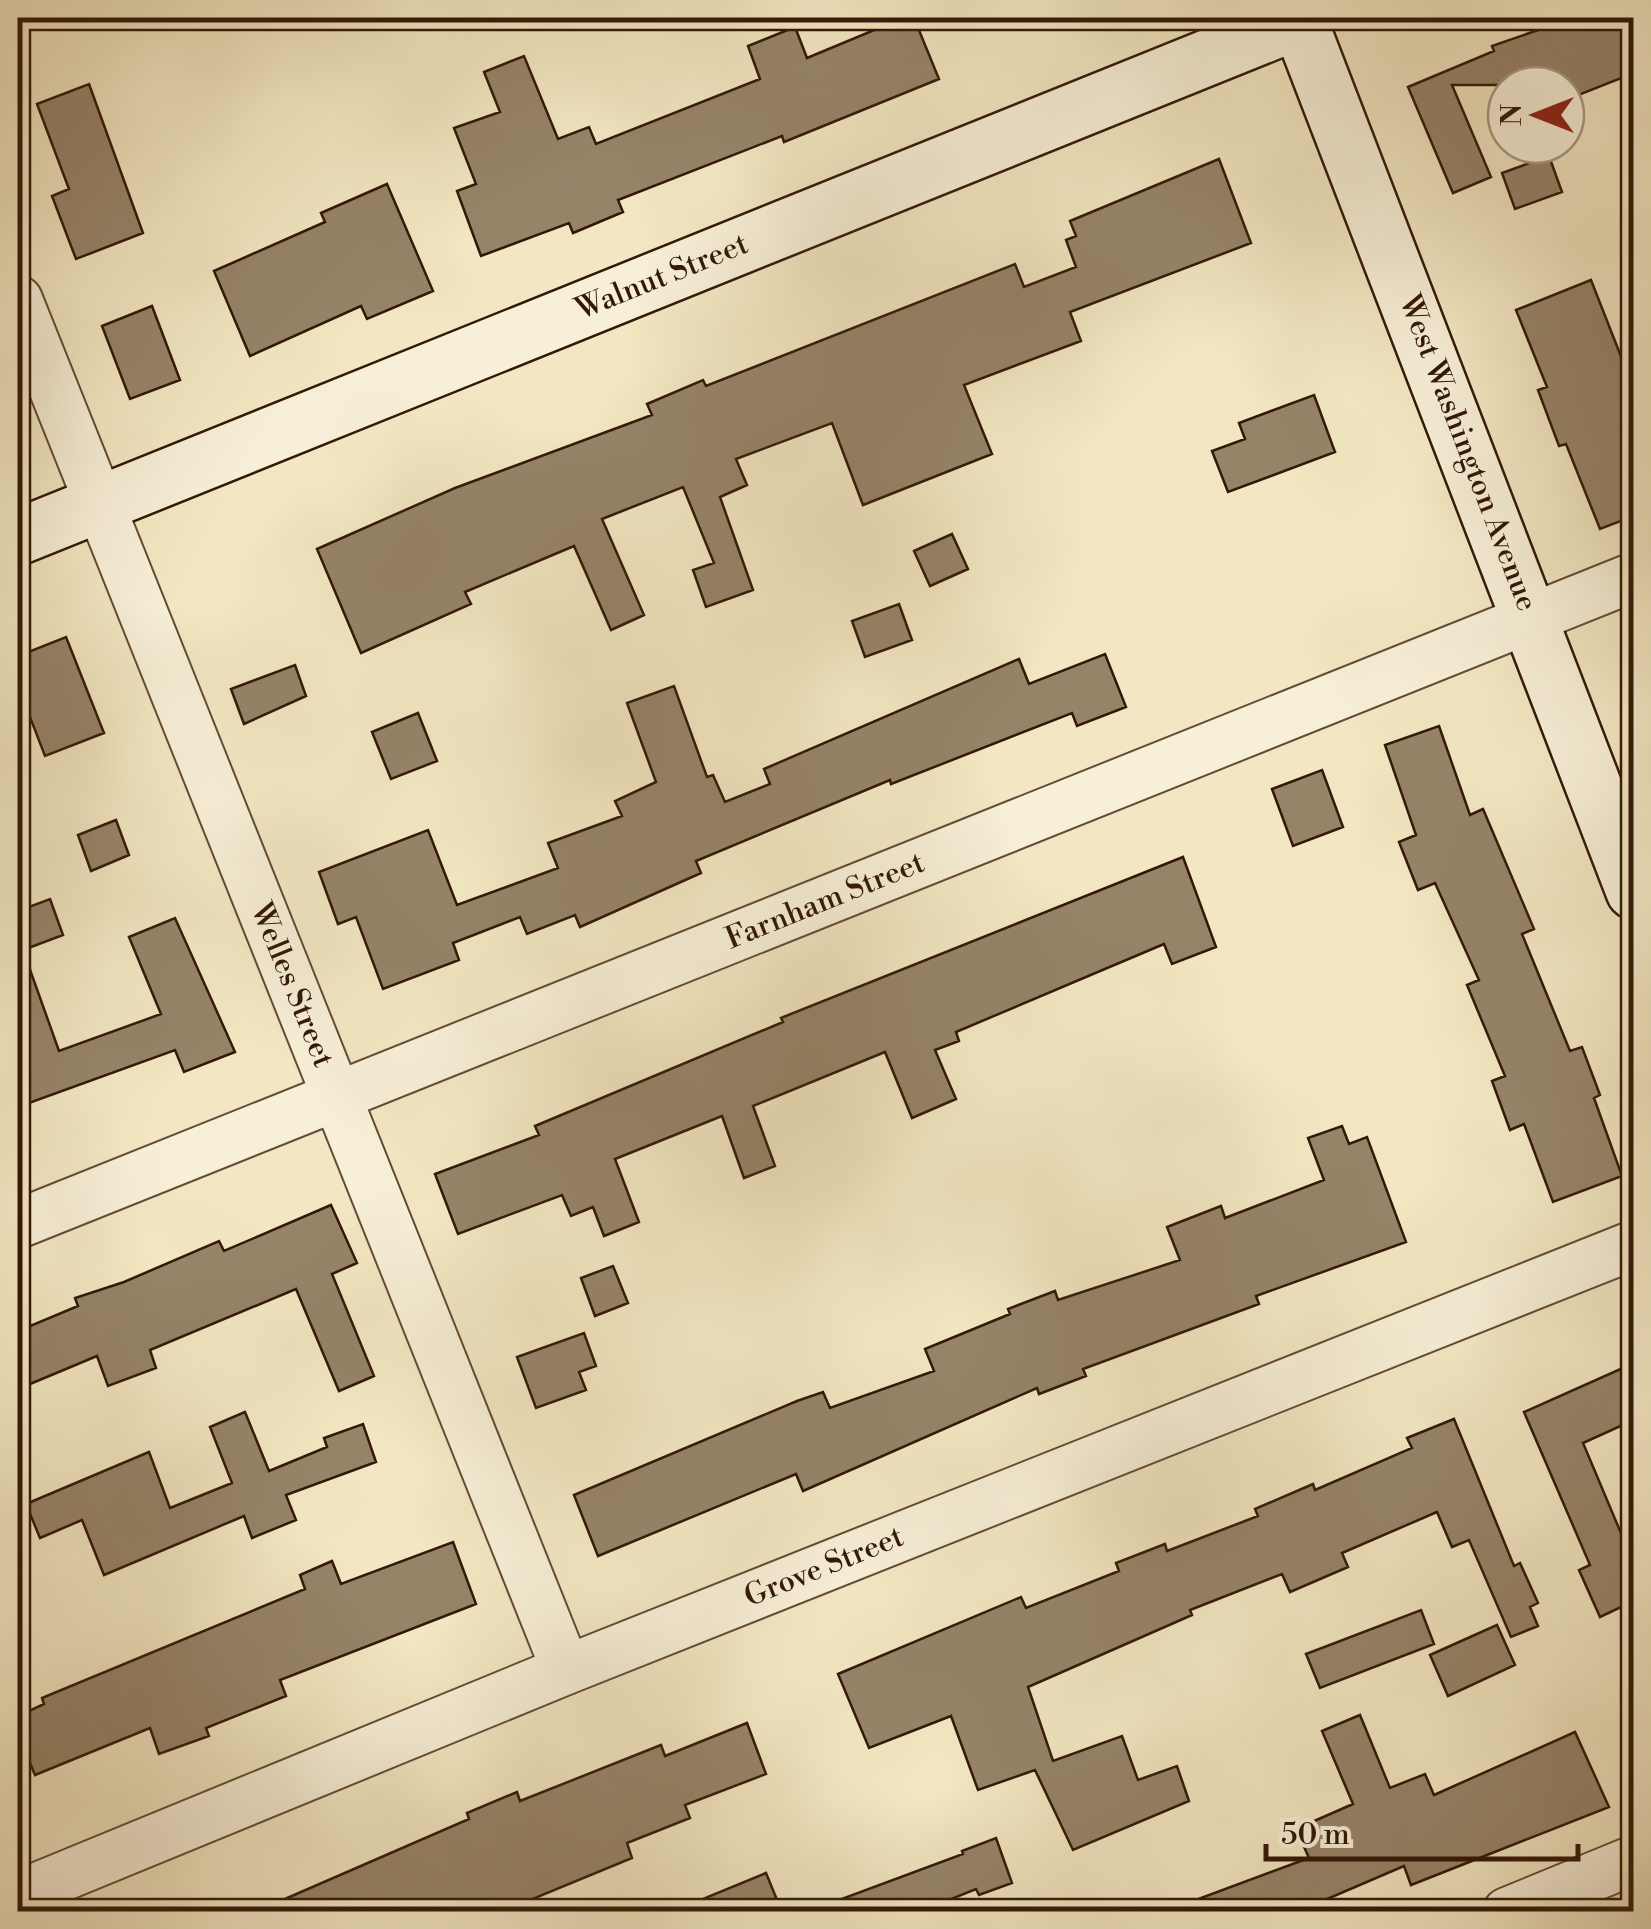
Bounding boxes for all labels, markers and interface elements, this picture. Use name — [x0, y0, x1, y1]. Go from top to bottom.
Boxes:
north arrow — [1486, 65, 1586, 165]
text: N — [1495, 104, 1530, 126]
street label: Walnut Street — [569, 225, 754, 329]
street label: West Washington Avenue — [1390, 289, 1546, 616]
street label: Farnham Street — [720, 844, 930, 958]
street label: Welles Street — [241, 896, 342, 1073]
street label: Grove Street — [739, 1518, 909, 1616]
scale bar — [1266, 1799, 1578, 1861]
text: 50 m — [1281, 1816, 1350, 1854]

